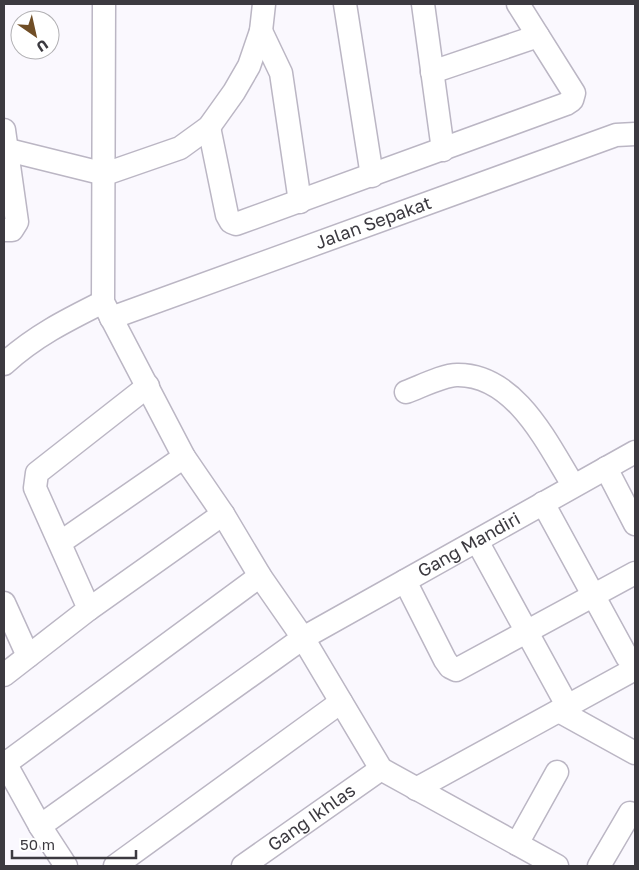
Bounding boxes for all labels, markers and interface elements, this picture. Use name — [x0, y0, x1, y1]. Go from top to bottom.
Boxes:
north arrow — [10, 10, 60, 60]
text: U — [34, 36, 52, 56]
street label: Jalan Sepakat — [312, 191, 434, 253]
street label: Gang Mandiri — [414, 507, 524, 582]
street label: Gang Ikhlas — [263, 779, 359, 855]
scale bar — [12, 828, 136, 860]
text: 50 m — [20, 835, 55, 853]

